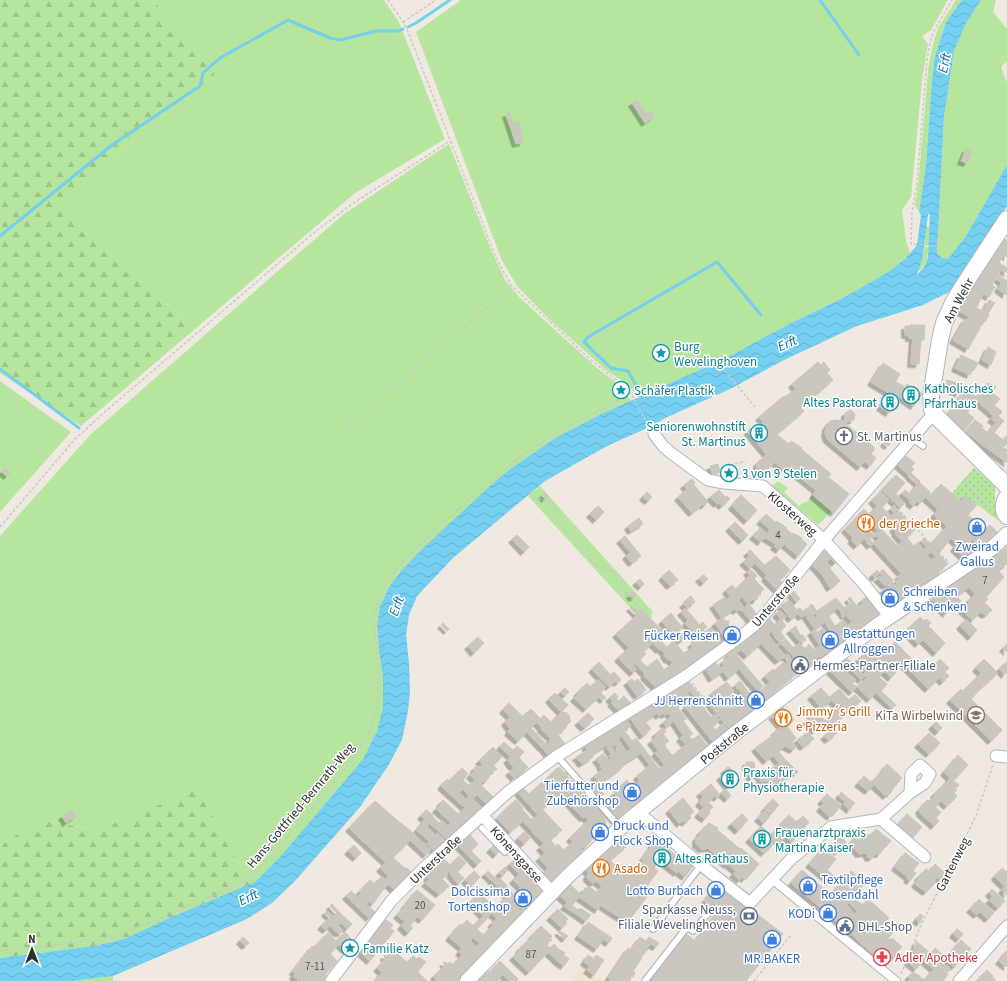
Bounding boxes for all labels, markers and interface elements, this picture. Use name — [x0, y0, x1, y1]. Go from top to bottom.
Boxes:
water label: Erft — [933, 50, 957, 75]
street label: Am Wehr — [940, 274, 978, 326]
water label: Erft — [774, 330, 802, 357]
place label: Burg Wevelinghoven — [674, 338, 757, 371]
place icon: Burg Wevelinghoven — [651, 343, 671, 363]
place icon: Schäfer Plastik — [611, 380, 631, 400]
place label: Katholisches Pfarrhaus — [924, 380, 994, 413]
place label: Schäfer Plastik — [634, 382, 715, 400]
building icon: Katholisches Pfarrhaus — [901, 385, 921, 405]
building icon: Altes Pastorat — [880, 392, 900, 412]
place label: Altes Pastorat — [803, 394, 878, 412]
place label: Seniorenwohnstift St. Martinus — [646, 418, 747, 451]
building icon: Seniorenwohnstift St. Martinus — [749, 423, 769, 443]
church icon: St. Martinus — [834, 426, 854, 446]
place label: St. Martinus — [857, 428, 922, 446]
place icon: 3 von 9 Stelen — [719, 463, 739, 483]
place label: 3 von 9 Stelen — [742, 465, 817, 483]
street label: Klosterweg — [764, 487, 821, 541]
restaurant icon: der grieche — [856, 513, 876, 533]
place label: der grieche — [879, 515, 940, 533]
shop icon: Zweirad Gallus — [967, 517, 987, 537]
house number: 4 — [775, 528, 781, 543]
place label: Zweirad Gallus — [955, 538, 999, 571]
street label: Unterstraße — [748, 570, 804, 631]
house number: 7 — [982, 573, 988, 588]
place label: Schreiben & Schenken — [903, 583, 967, 616]
shop icon: Schreiben & Schenken — [880, 588, 900, 608]
water label: Erft — [384, 593, 410, 619]
shop icon: Fücker Reisen — [722, 625, 742, 645]
place label: Bestattungen Allroggen — [843, 625, 915, 658]
place label: Fücker Reisen — [644, 627, 719, 645]
shop icon: Bestattungen Allroggen — [820, 630, 840, 650]
public building icon: Hermes-Partner-Filiale — [790, 655, 810, 675]
place label: Hermes-Partner-Filiale — [813, 657, 936, 675]
shop icon: JJ Herrenschnitt — [746, 690, 766, 710]
place label: JJ Herrenschnitt — [654, 692, 744, 710]
place label: Jimmy´s Grill e Pizzeria — [796, 703, 871, 736]
school or university icon: KiTa Wirbelwind — [966, 705, 986, 725]
place label: KiTa Wirbelwind — [875, 707, 963, 725]
restaurant icon: Jimmy´s Grill e Pizzeria — [773, 708, 793, 728]
street label: Poststraße — [697, 719, 753, 769]
street label: Hans-Gottfried-Bernrath-Weg — [243, 739, 359, 872]
place label: Praxis für Physiotherapie — [743, 764, 825, 797]
building icon: Praxis für Physiotherapie — [720, 769, 740, 789]
place label: Tierfutter und Zubehörshop — [544, 777, 619, 810]
shop icon: Tierfutter und Zubehörshop — [622, 782, 642, 802]
place label: Druck und Flock Shop — [613, 817, 673, 850]
street label: Könensgasse — [486, 822, 547, 887]
shop icon: Druck und Flock Shop — [590, 822, 610, 842]
place label: Frauenarztpraxis Martina Kaiser — [775, 824, 866, 857]
building icon: Frauenarztpraxis Martina Kaiser — [752, 829, 772, 849]
street label: Unterstraße — [406, 831, 466, 888]
street label: Gartenweg — [931, 834, 975, 895]
building icon: Altes Rathaus — [652, 848, 672, 868]
place label: Altes Rathaus — [675, 850, 749, 868]
restaurant icon: Asado — [591, 858, 611, 878]
place label: Asado — [614, 860, 648, 878]
place label: Textilpflege Rosendahl — [821, 871, 883, 904]
shop icon: Textilpflege Rosendahl — [798, 876, 818, 896]
shop icon: Lotto Burbach — [706, 880, 726, 900]
place label: Lotto Burbach — [626, 882, 703, 900]
place label: Dolcissima Tortenshop — [448, 883, 510, 916]
water label: Erft — [235, 884, 263, 911]
shop icon: Dolcissima Tortenshop — [513, 888, 533, 908]
house number: 20 — [415, 898, 425, 913]
place label: Sparkasse Neuss, Filiale Wevelinghoven — [618, 901, 736, 934]
shop icon: KODi — [818, 903, 838, 923]
place label: KODi — [788, 905, 815, 923]
bank icon: Sparkasse Neuss, Filiale Wevelinghoven — [739, 906, 759, 926]
public building icon: DHL-Shop — [835, 916, 855, 936]
place label: DHL-Shop — [858, 918, 912, 936]
north arrow — [12, 929, 52, 969]
shop icon: MR.BAKER — [762, 929, 782, 949]
text: N — [28, 932, 36, 947]
place icon: Familie Katz — [340, 938, 360, 958]
place label: Familie Katz — [363, 940, 429, 958]
house number: 87 — [526, 947, 536, 962]
pharmacy icon: Adler Apotheke — [872, 947, 892, 967]
place label: Adler Apotheke — [895, 949, 978, 967]
place label: MR.BAKER — [744, 950, 801, 968]
house number: 7-11 — [305, 959, 325, 974]

